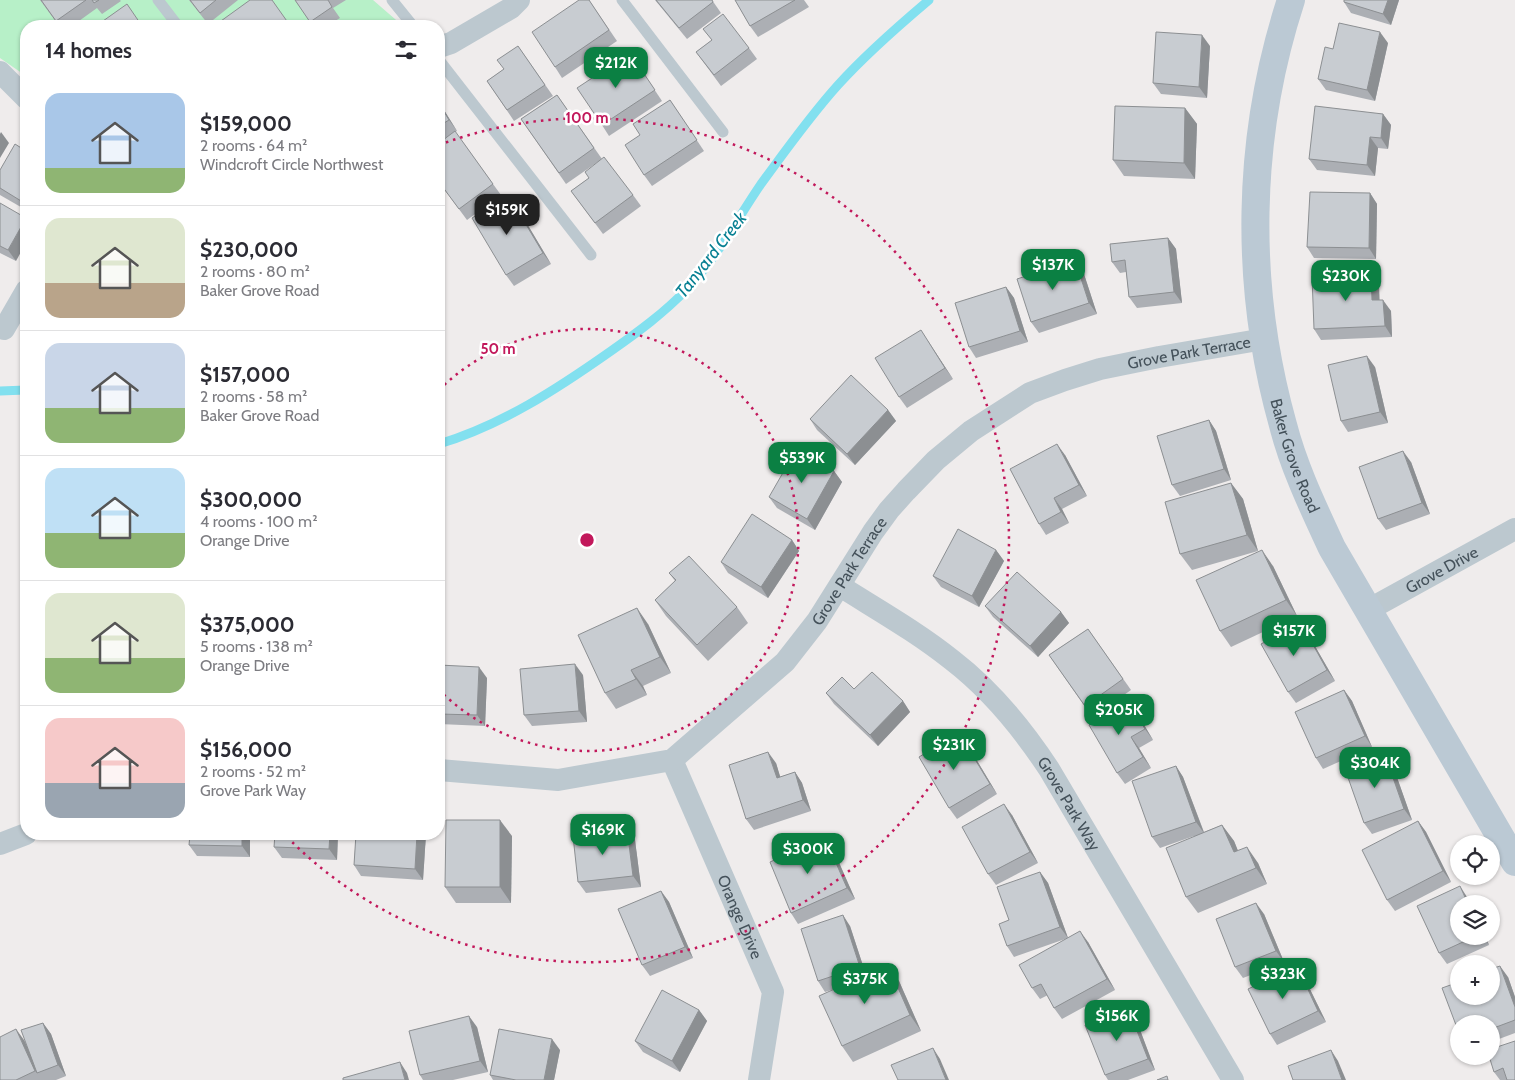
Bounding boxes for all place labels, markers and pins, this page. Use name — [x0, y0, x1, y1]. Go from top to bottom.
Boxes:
pin: $212K — [581, 46, 651, 89]
pin: $159K — [472, 194, 542, 236]
pin: $137K — [1018, 248, 1088, 291]
pin: $230K — [1311, 260, 1381, 302]
pin: $539K — [767, 442, 837, 484]
centre of rings — [578, 531, 596, 549]
pin: $157K — [1259, 614, 1329, 657]
pin: $205K — [1084, 694, 1154, 736]
pin: $231K — [919, 728, 989, 771]
pin: $304K — [1340, 746, 1410, 789]
pin: $169K — [568, 814, 638, 856]
pin: $300K — [773, 832, 843, 875]
pin: $323K — [1248, 958, 1318, 1000]
pin: $375K — [830, 962, 900, 1005]
pin: $156K — [1082, 1000, 1152, 1042]

